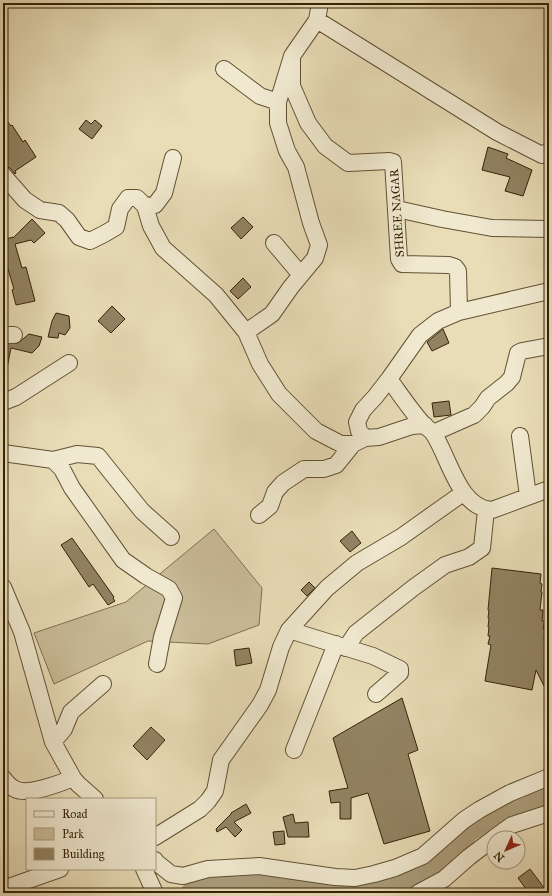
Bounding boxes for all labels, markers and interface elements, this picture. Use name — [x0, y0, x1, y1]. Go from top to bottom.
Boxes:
street label: SHREE NAGAR — [387, 168, 407, 258]
legend — [26, 798, 156, 870]
text: Road — [62, 807, 88, 821]
text: Park — [62, 827, 84, 841]
north arrow — [486, 830, 526, 870]
text: Building — [62, 847, 105, 862]
text: N — [491, 848, 507, 864]

